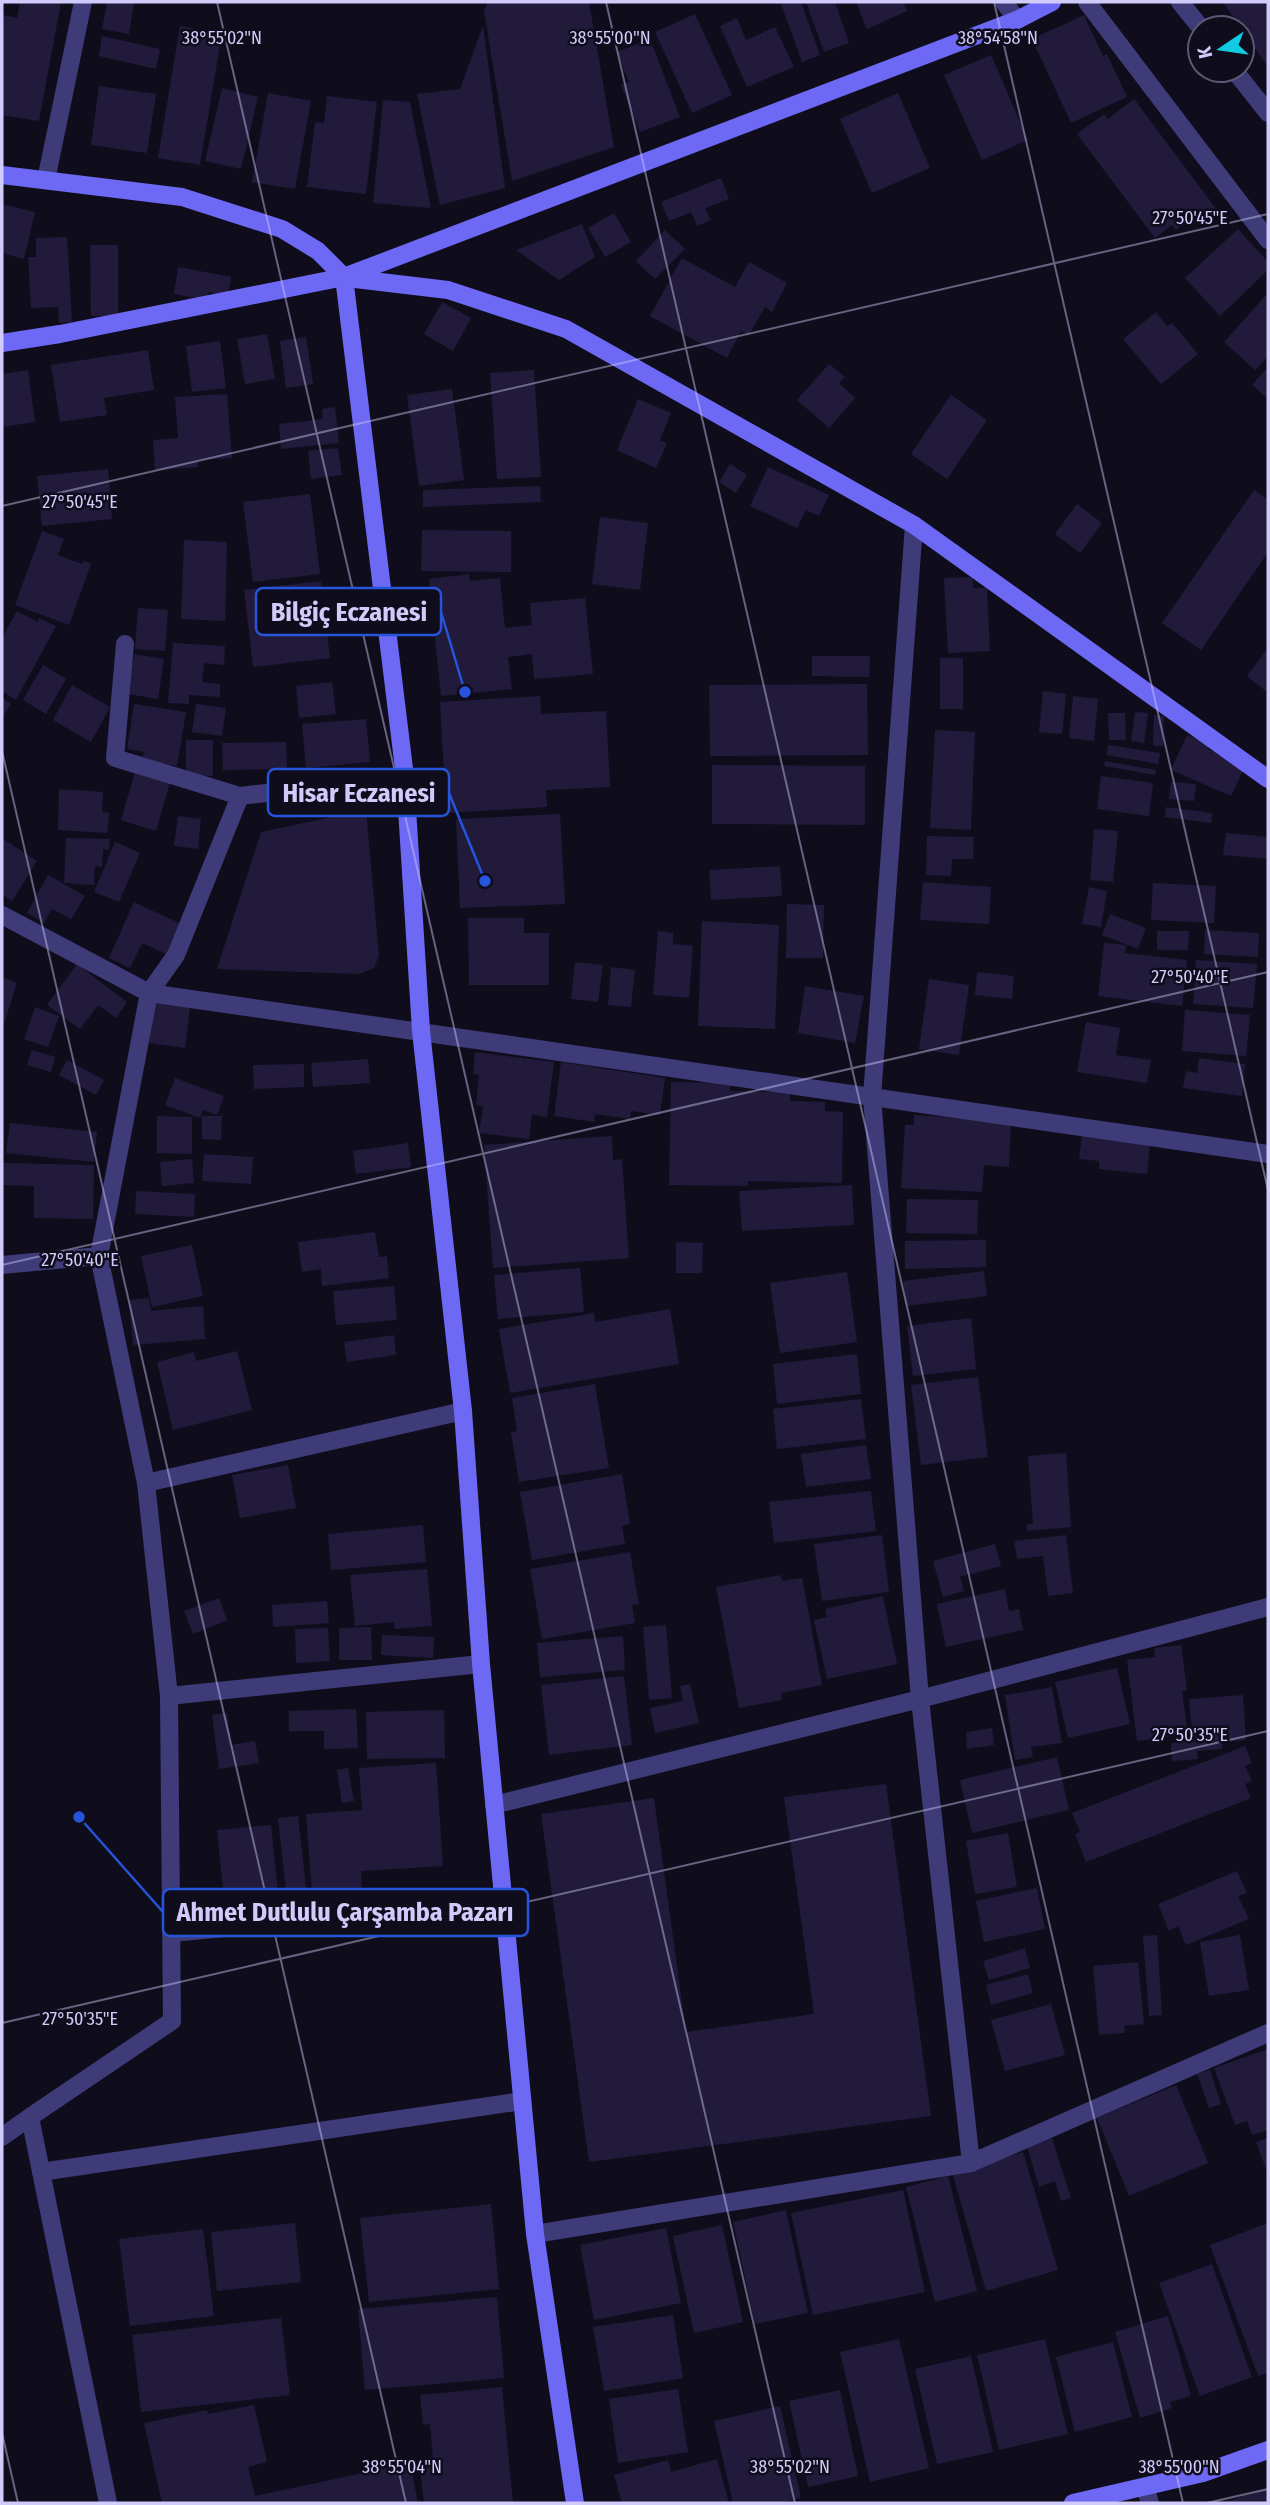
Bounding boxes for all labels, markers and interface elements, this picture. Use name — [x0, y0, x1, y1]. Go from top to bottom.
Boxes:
north arrow — [1186, 14, 1256, 84]
text: 38°55'02"N — [182, 27, 262, 49]
text: 38°55'00"N — [569, 27, 651, 49]
text: 38°54'58"N — [958, 27, 1038, 49]
text: K — [1192, 44, 1217, 61]
text: 27°50'45"E — [1152, 207, 1228, 229]
text: 27°50'45"E — [42, 491, 118, 513]
callout: Bilgiç Eczanesi — [256, 588, 441, 635]
text: Bilgiç Eczanesi — [271, 597, 427, 628]
callout: Hisar Eczanesi — [268, 769, 449, 816]
text: Hisar Eczanesi — [282, 778, 436, 809]
text: 27°50'40"E — [1151, 966, 1229, 988]
text: 27°50'40"E — [41, 1249, 119, 1271]
text: 27°50'35"E — [1152, 1724, 1228, 1746]
callout: Ahmet Dutlulu Çarşamba Pazarı — [163, 1889, 528, 1936]
text: Ahmet Dutlulu Çarşamba Pazarı — [175, 1897, 514, 1928]
text: 27°50'35"E — [42, 2008, 118, 2030]
text: 38°55'04"N — [362, 2456, 442, 2478]
text: 38°55'02"N — [750, 2456, 830, 2478]
text: 38°55'00"N — [1138, 2456, 1220, 2478]

